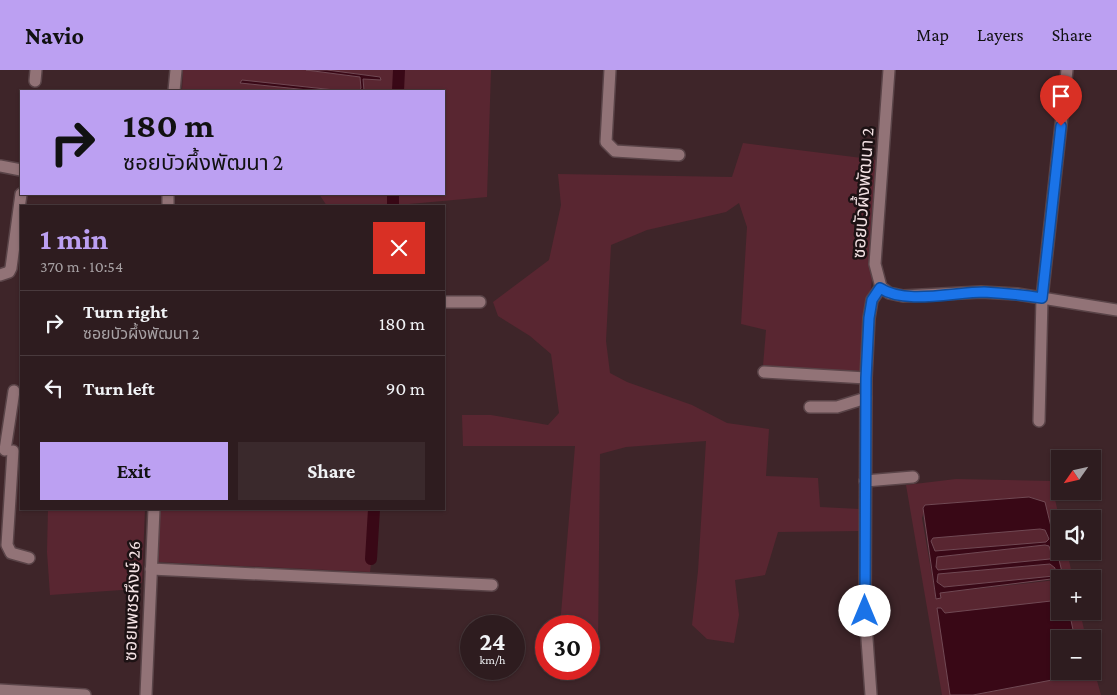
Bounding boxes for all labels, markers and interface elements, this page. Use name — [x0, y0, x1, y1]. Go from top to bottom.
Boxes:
text: Navio — [25, 22, 84, 49]
text: Map — [916, 25, 949, 45]
text: Layers — [977, 25, 1024, 45]
text: Share — [1052, 25, 1092, 45]
pin — [1040, 75, 1082, 126]
icon: arrive — [1047, 82, 1075, 110]
text: 180 m — [123, 106, 214, 145]
icon: right — [40, 110, 105, 175]
street label: ซอยบัวผึ้งพัฒนา 2 — [845, 127, 878, 259]
text: ซอยบัวผึ้งพัฒนา 2 — [123, 150, 283, 175]
text: 1 min — [40, 222, 108, 255]
button: close — [373, 222, 425, 274]
text: 370 m · 10:54 — [40, 258, 123, 275]
text: Turn right — [83, 301, 168, 322]
icon: right — [40, 309, 68, 337]
text: 180 m — [379, 313, 425, 334]
text: ซอยบัวผึ้งพัฒนา 2 — [83, 325, 200, 342]
icon: left — [40, 374, 68, 402]
text: Turn left — [83, 378, 155, 399]
text: 90 m — [386, 378, 425, 399]
button: Exit — [40, 442, 228, 500]
button: Share — [238, 442, 425, 500]
north arrow — [1051, 450, 1101, 500]
map controls — [1051, 450, 1101, 680]
button: sound — [1051, 510, 1101, 560]
street label: ซอยเพชรหึงษ์ 26 — [120, 541, 144, 661]
button: + — [1051, 570, 1101, 620]
position arrow — [838, 584, 890, 636]
speed limit sign: 30 — [535, 615, 600, 680]
text: 24 — [479, 628, 506, 655]
button: − — [1051, 630, 1101, 680]
text: km/h — [480, 653, 505, 667]

